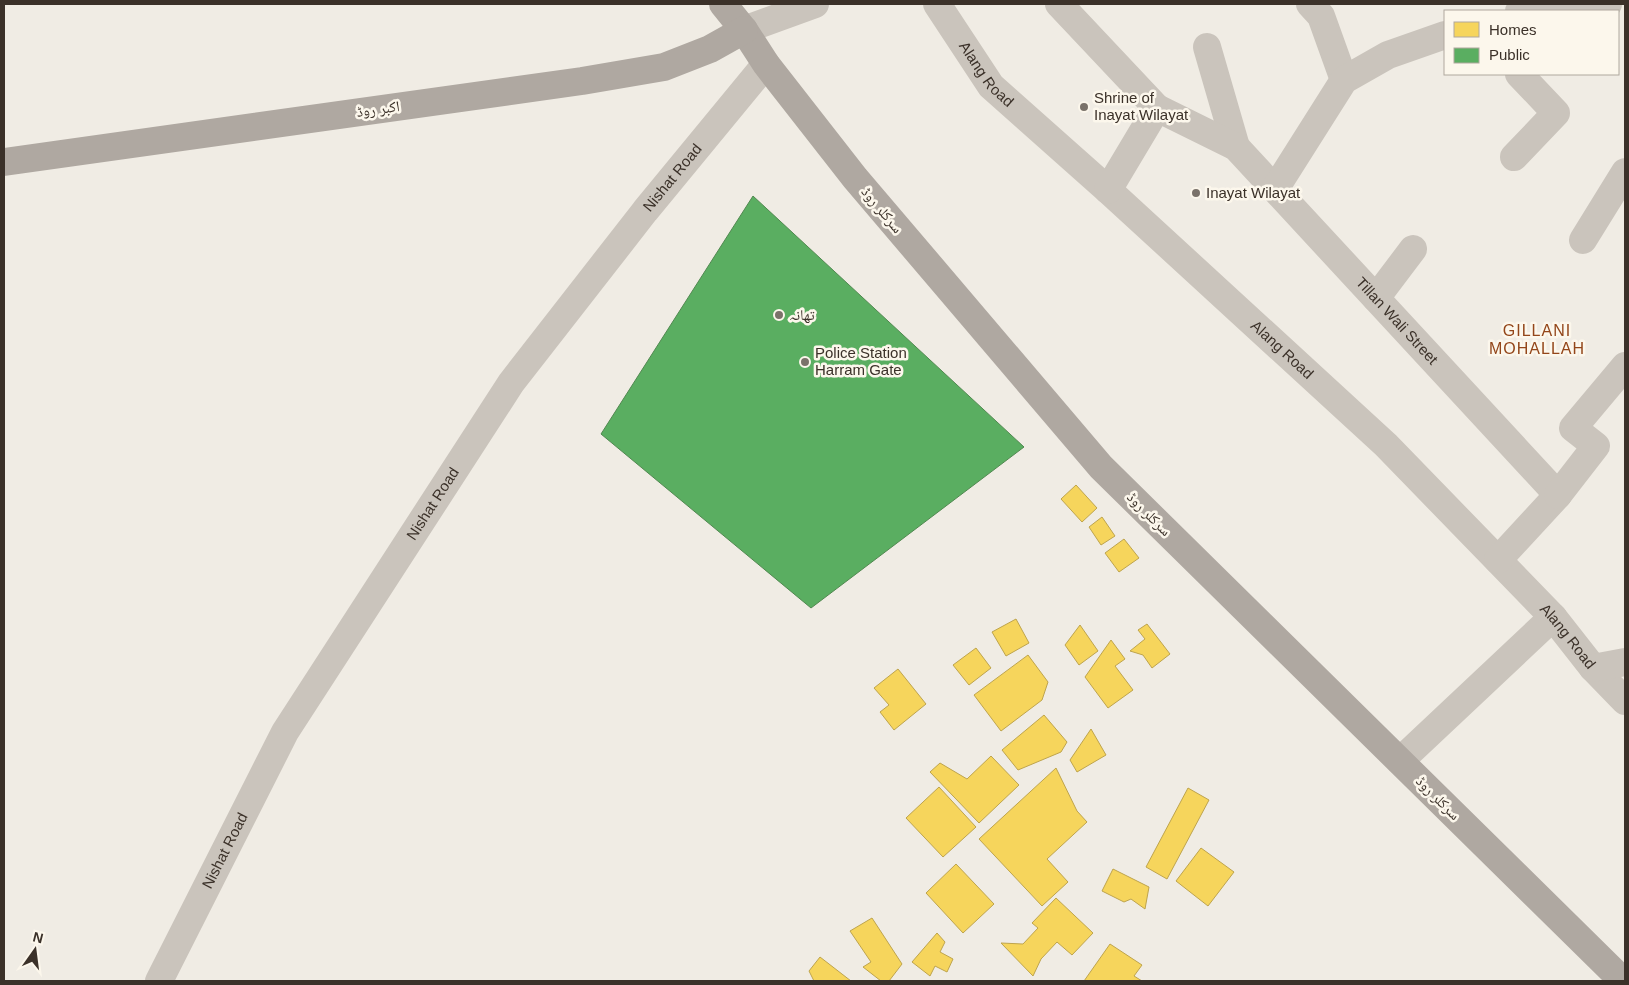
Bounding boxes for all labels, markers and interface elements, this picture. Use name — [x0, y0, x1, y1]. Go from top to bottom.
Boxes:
legend — [1444, 10, 1619, 75]
text: Homes — [1489, 21, 1537, 38]
street label: Alang Road — [956, 38, 1017, 110]
text: Public — [1489, 46, 1530, 63]
place label: Shrine of Inayat Wilayat — [1094, 89, 1189, 123]
street label: اکبر روڈ — [355, 97, 401, 121]
marker: Shrine of Inayat Wilayat — [1078, 101, 1090, 113]
street label: Nishat Road — [639, 140, 705, 215]
street label: سرکلر روڈ — [857, 183, 907, 237]
place label: Inayat Wilayat — [1206, 184, 1301, 201]
marker: Inayat Wilayat — [1190, 187, 1202, 199]
street label: Tillan Wali Street — [1353, 274, 1442, 368]
place label: تھانہ — [789, 306, 815, 324]
marker: تھانہ — [773, 309, 785, 321]
street label: Alang Road — [1248, 317, 1317, 382]
district label: GILLANI MOHALLAH — [1489, 322, 1585, 357]
place label: Police Station Harram Gate — [815, 344, 907, 378]
marker: Police Station Harram Gate — [799, 356, 811, 368]
street label: Nishat Road — [403, 464, 462, 543]
street label: سرکلر روڈ — [1123, 488, 1175, 540]
street label: Alang Road — [1537, 600, 1599, 672]
street label: سرکلر روڈ — [1412, 772, 1464, 824]
street label: Nishat Road — [198, 810, 251, 891]
north arrow — [10, 925, 60, 975]
text: N — [31, 928, 45, 946]

